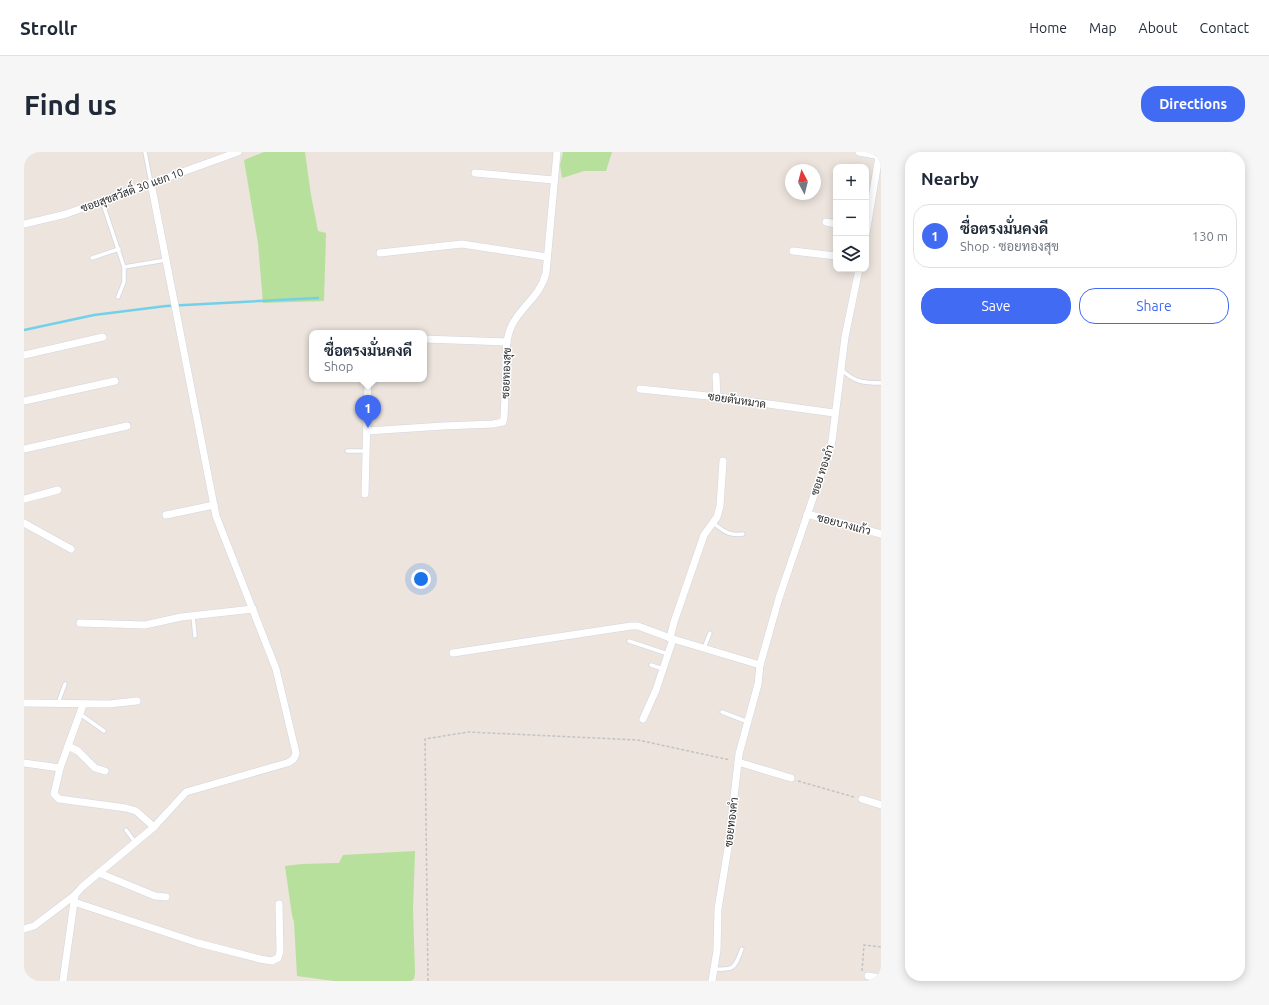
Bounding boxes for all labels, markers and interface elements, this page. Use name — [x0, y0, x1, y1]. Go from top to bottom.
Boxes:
text: Strollr — [20, 17, 77, 39]
text: Home — [1029, 20, 1067, 36]
text: Map — [1089, 20, 1117, 36]
text: About — [1139, 20, 1178, 36]
text: Contact — [1200, 20, 1249, 36]
button: Directions — [1141, 86, 1245, 122]
text: Find us — [24, 89, 117, 120]
street label: ซอยสุขสวัสดิ์ 30 แยก 10 — [77, 161, 186, 217]
north arrow — [785, 164, 821, 200]
map controls — [833, 164, 869, 272]
button: + — [833, 164, 869, 200]
text: Nearby — [921, 169, 979, 188]
button: − — [833, 200, 869, 236]
text: ซื่อตรงมั่นคงดี — [960, 220, 1048, 237]
text: 1 — [931, 229, 939, 243]
text: 130 m — [1192, 229, 1228, 243]
button: layers — [833, 236, 869, 272]
text: Shop · ซอยทองสุข — [960, 239, 1059, 253]
button: Save — [921, 288, 1071, 324]
button: Share — [1079, 288, 1229, 324]
popup — [309, 330, 427, 382]
text: ซื่อตรงมั่นคงดี — [324, 342, 412, 359]
street label: ซอยทองสุข — [499, 347, 516, 399]
text: Shop — [324, 359, 353, 373]
street label: ซอยตันหมาด — [707, 389, 767, 410]
pin: 1 — [355, 395, 381, 428]
street label: ซอย ทองภํา — [807, 443, 836, 497]
street label: ซอยบางแก้ว — [816, 510, 873, 537]
your location — [411, 569, 431, 589]
street label: ซอยทองคำ — [721, 796, 740, 848]

